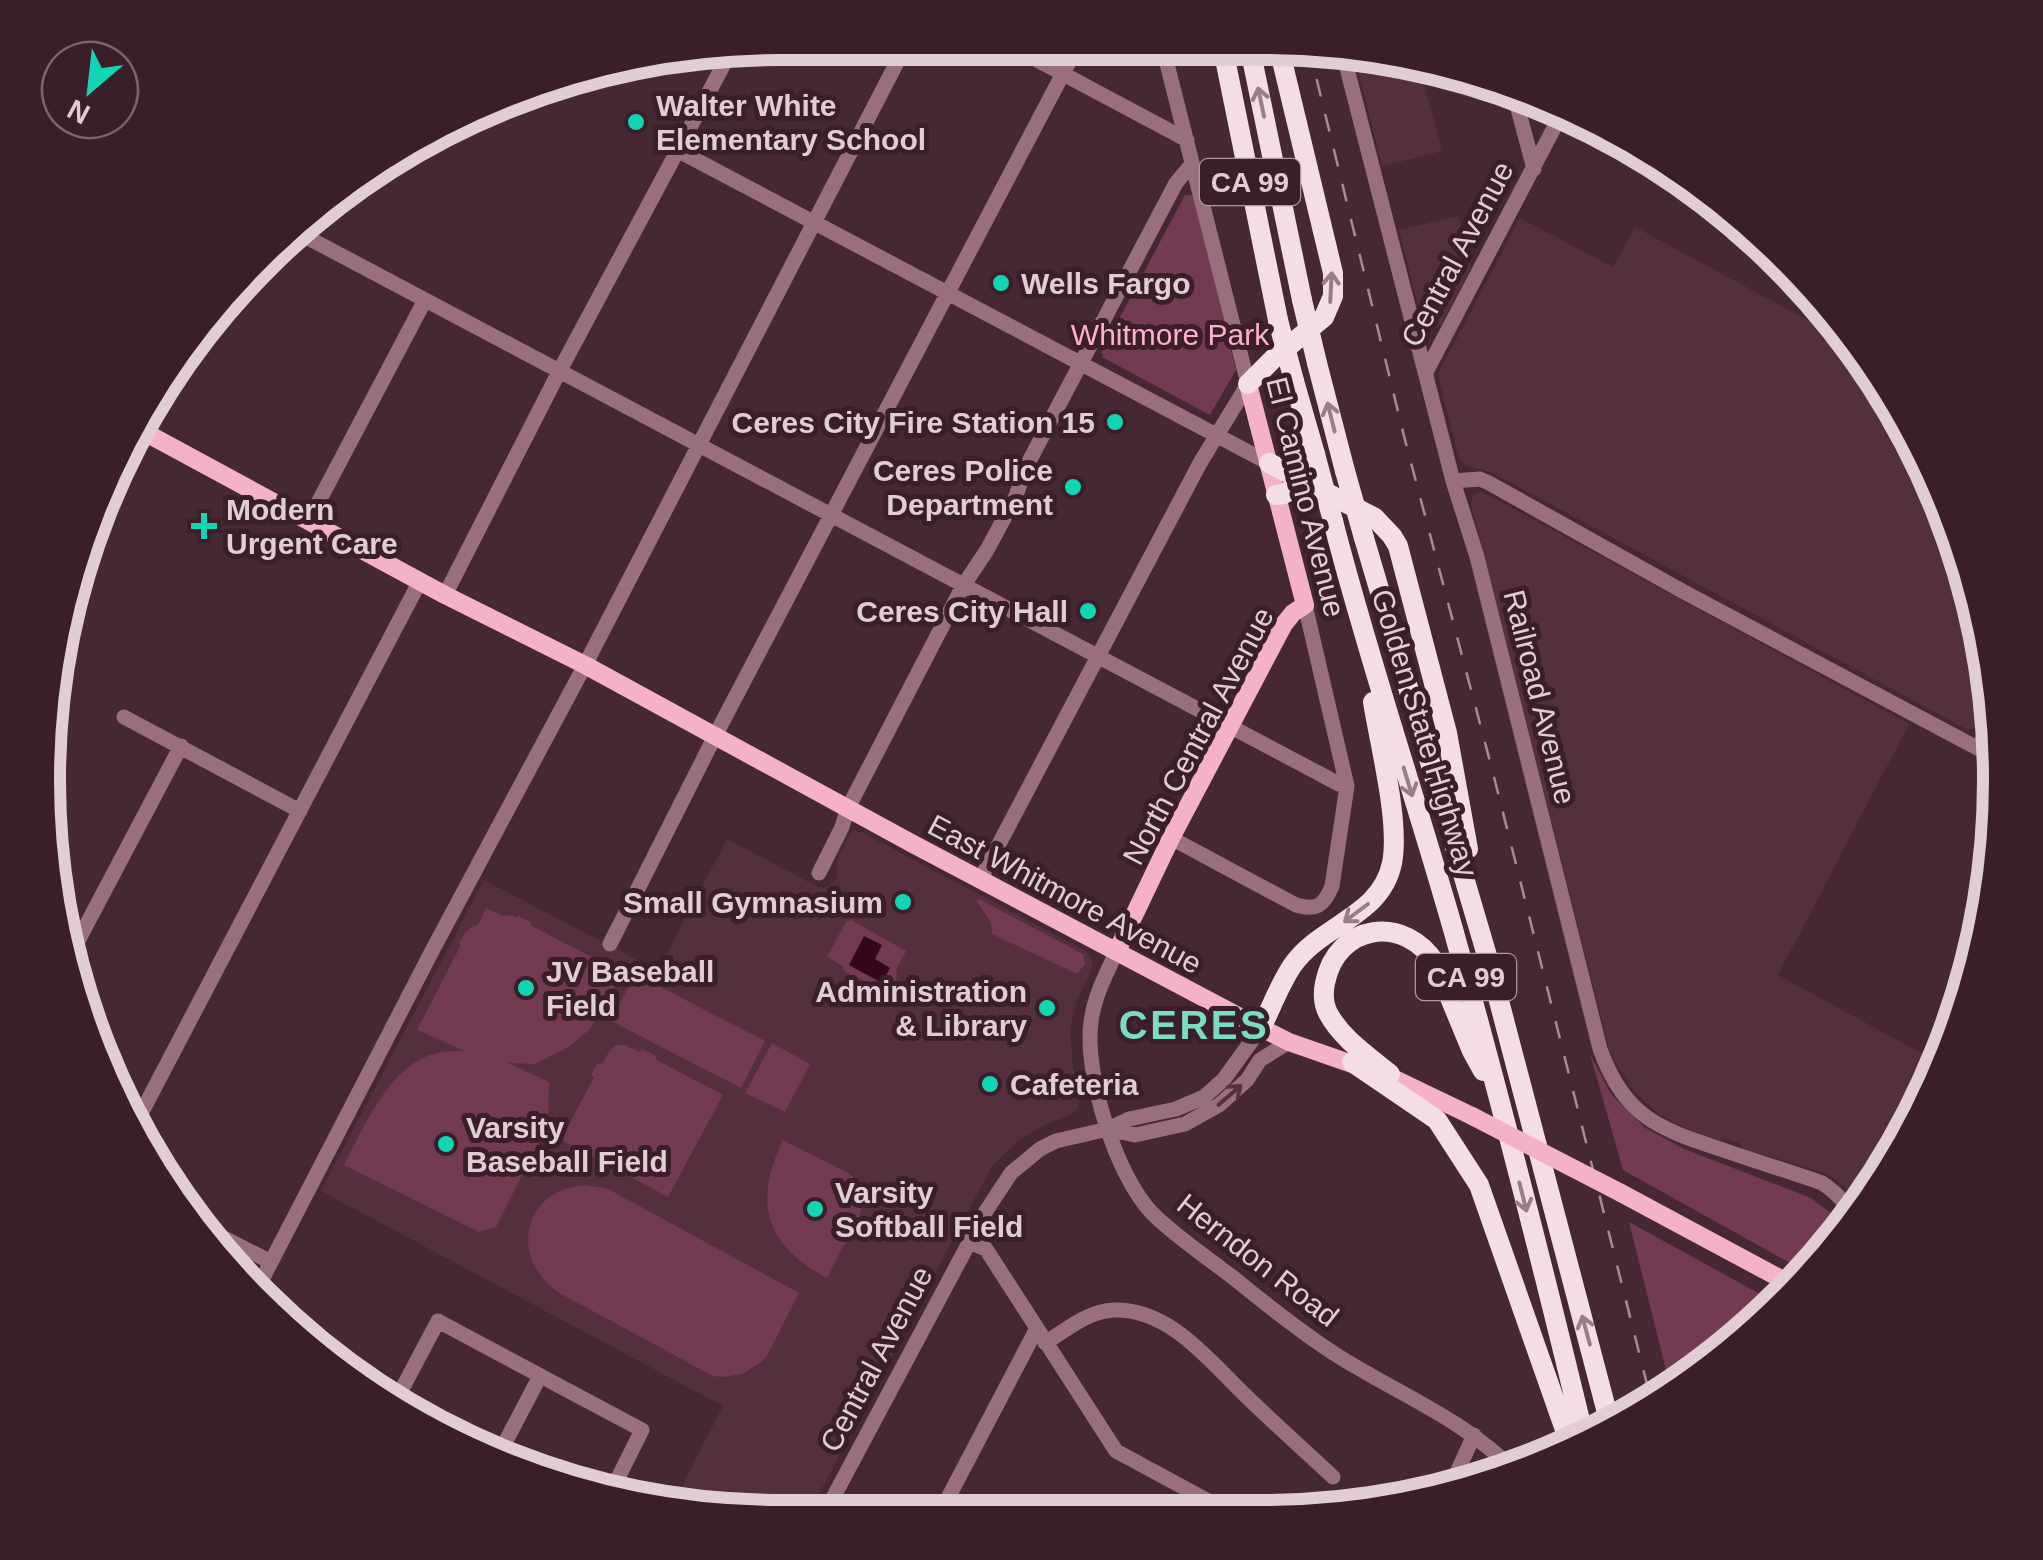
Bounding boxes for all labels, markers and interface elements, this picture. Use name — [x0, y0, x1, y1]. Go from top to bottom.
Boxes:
north arrow — [40, 40, 140, 140]
one-way arrow — [1251, 86, 1270, 118]
place label: Walter White Elementary School — [656, 89, 926, 156]
text: N — [62, 93, 95, 130]
marker: Walter White Elementary School — [625, 111, 647, 133]
street label: Central Avenue — [1394, 156, 1520, 352]
road number: CA 99 — [1200, 159, 1300, 205]
place label: Wells Fargo — [1021, 267, 1190, 300]
marker: Wells Fargo — [990, 272, 1012, 294]
one-way arrow — [1322, 272, 1341, 304]
park label: Whitmore Park — [1071, 318, 1270, 351]
street label: El Camino Avenue — [1260, 374, 1352, 620]
one-way arrow — [1320, 402, 1339, 433]
place label: Ceres City Fire Station 15 — [732, 406, 1095, 439]
marker: Ceres City Fire Station 15 — [1104, 411, 1126, 433]
place label: Ceres Police Department — [873, 454, 1053, 521]
marker: Ceres Police Department — [1062, 476, 1084, 498]
place label: Modern Urgent Care — [226, 493, 398, 560]
marker: Modern Urgent Care — [191, 513, 217, 539]
street label: Golden State Highway — [1366, 585, 1484, 881]
street label: Railroad Avenue — [1497, 586, 1583, 808]
place label: Ceres City Hall — [856, 595, 1068, 628]
marker: Ceres City Hall — [1077, 600, 1099, 622]
street label: North Central Avenue — [1116, 602, 1280, 870]
one-way arrow — [1400, 766, 1418, 798]
street label: East Whitmore Avenue — [923, 808, 1207, 980]
place label: Small Gymnasium — [623, 886, 883, 919]
marker: Small Gymnasium — [892, 891, 914, 913]
one-way arrow — [1344, 901, 1370, 923]
road number: CA 99 — [1416, 954, 1516, 1000]
place label: JV Baseball Field — [546, 955, 714, 1022]
place label: Administration & Library — [815, 975, 1027, 1042]
marker: JV Baseball Field — [515, 977, 537, 999]
marker: Administration & Library — [1036, 997, 1058, 1019]
district label: CERES — [1119, 1003, 1269, 1047]
place label: Cafeteria — [1010, 1068, 1139, 1101]
marker: Cafeteria — [979, 1073, 1001, 1095]
one-way arrow — [1217, 1084, 1242, 1107]
place label: Varsity Baseball Field — [466, 1111, 668, 1178]
marker: Varsity Baseball Field — [435, 1133, 457, 1155]
place label: Varsity Softball Field — [835, 1176, 1023, 1243]
one-way arrow — [1514, 1181, 1533, 1212]
street label: Herndon Road — [1171, 1187, 1345, 1333]
marker: Varsity Softball Field — [804, 1198, 826, 1220]
street label: Central Avenue — [813, 1261, 939, 1457]
one-way arrow — [1575, 1315, 1594, 1346]

